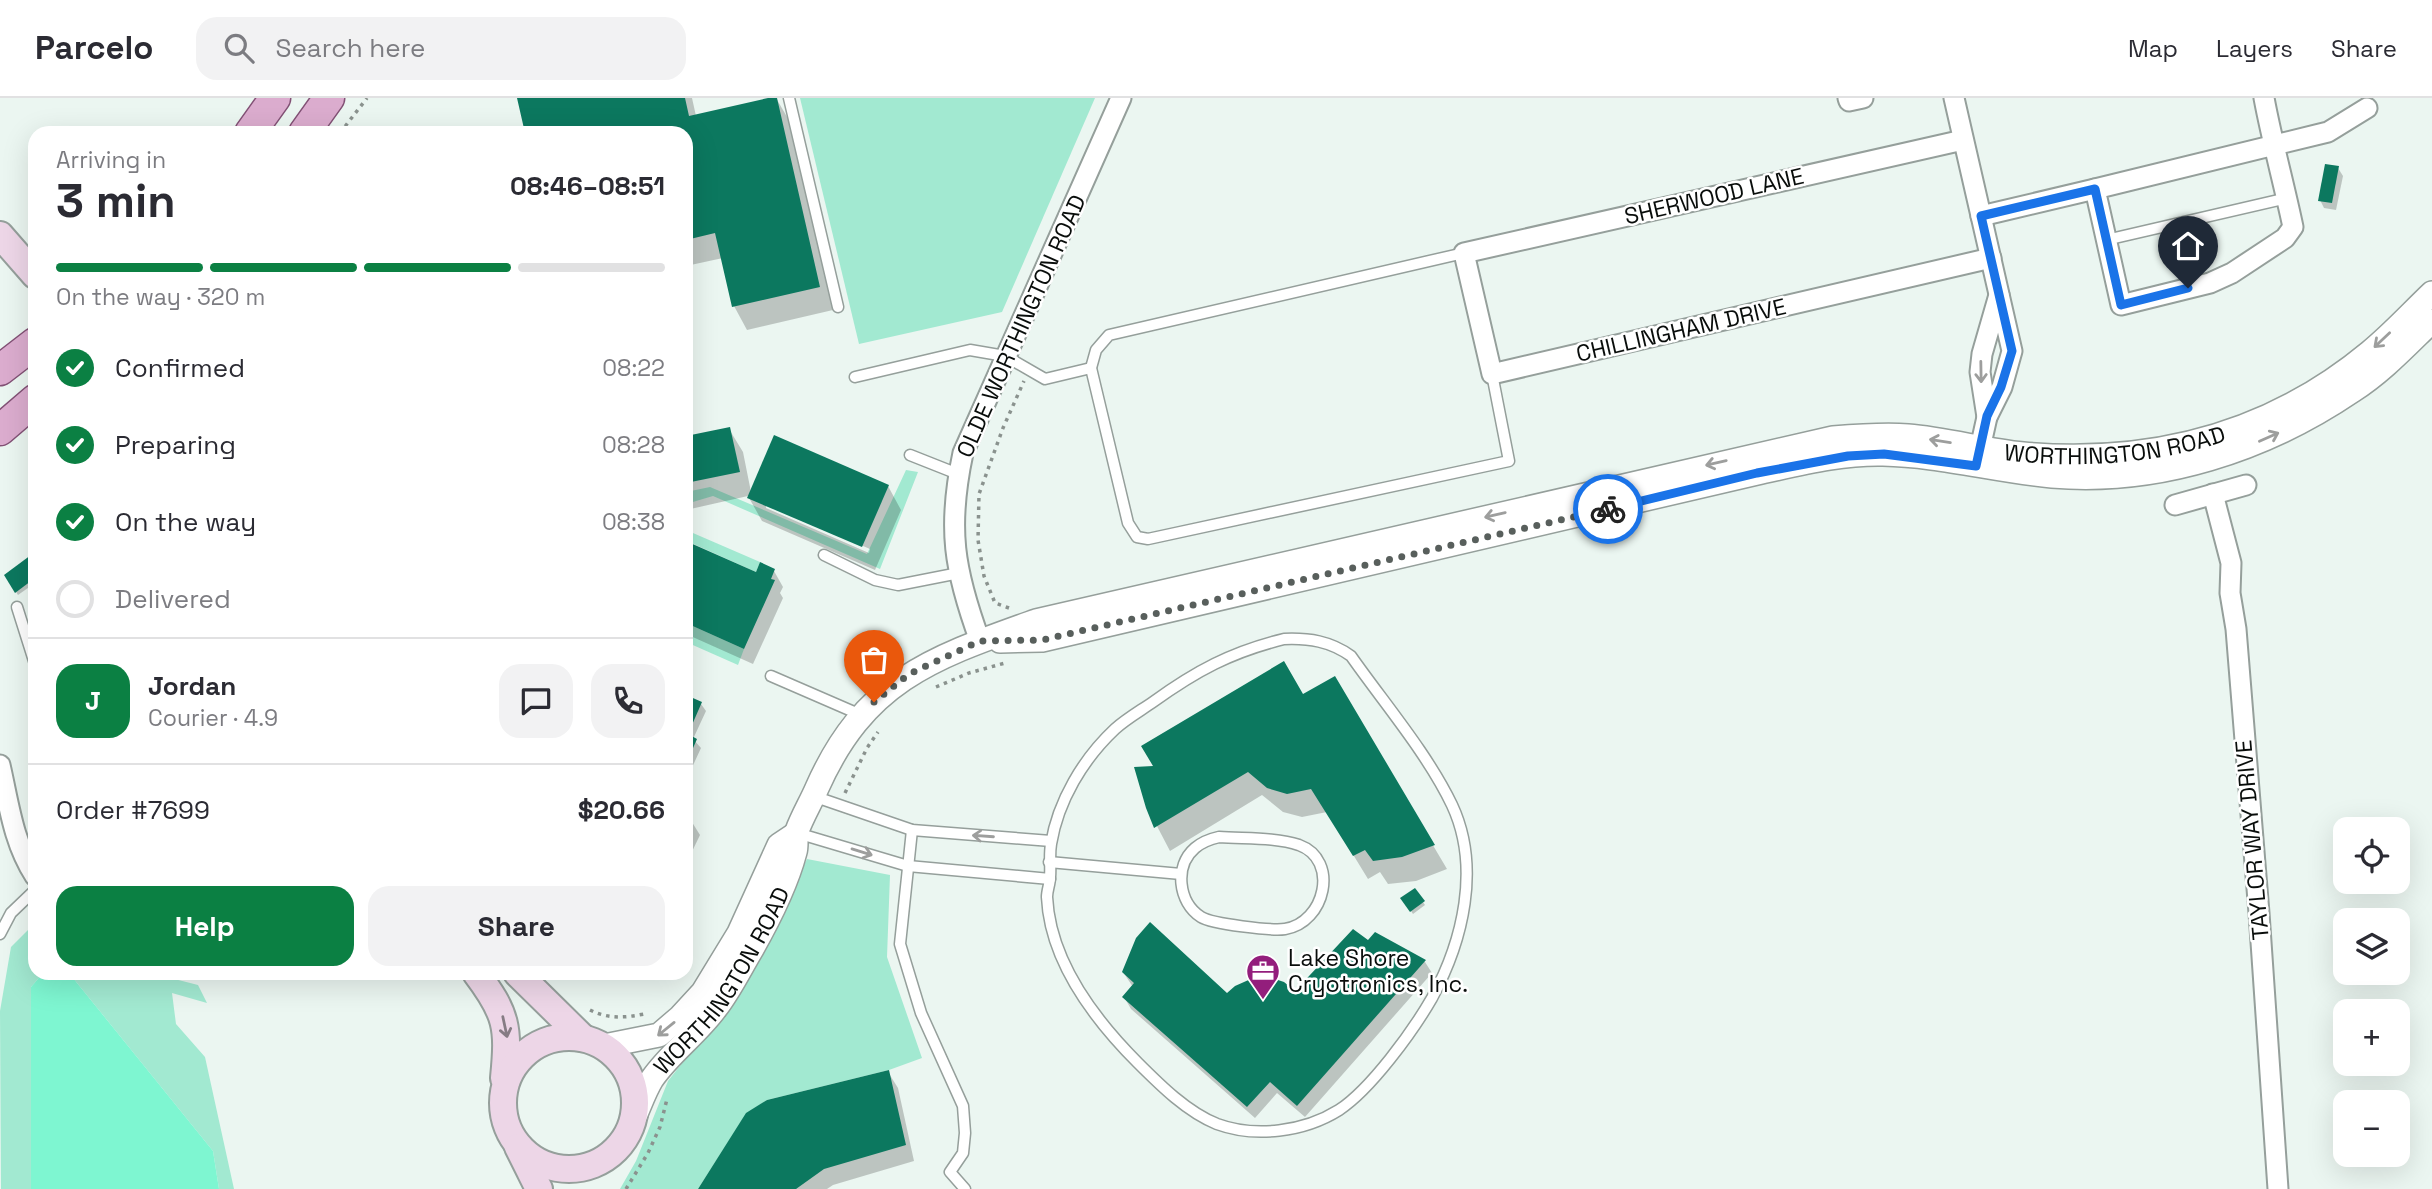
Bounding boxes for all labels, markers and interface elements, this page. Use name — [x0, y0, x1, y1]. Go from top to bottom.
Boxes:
search box — [196, 17, 686, 80]
text: Parcelo — [35, 27, 154, 69]
icon: search — [220, 29, 258, 67]
text: Search here — [276, 31, 425, 65]
text: Map — [2128, 33, 2178, 64]
text: Layers — [2216, 33, 2293, 64]
text: Share — [2331, 33, 2397, 64]
text: Arriving in — [56, 145, 166, 175]
street label: SHERWOOD LANE — [1621, 161, 1807, 231]
text: 08:46–08:51 — [510, 169, 665, 203]
text: 3 min — [56, 172, 176, 230]
street label: OLDE WORTHINGTON ROAD — [949, 190, 1093, 462]
pin — [2158, 216, 2218, 288]
icon: home — [2169, 227, 2207, 265]
text: On the way · 320 m — [56, 282, 265, 312]
street label: CHILLINGHAM DRIVE — [1573, 291, 1789, 369]
one-way arrow — [2374, 332, 2391, 349]
icon: check — [56, 349, 94, 387]
text: Confirmed — [115, 351, 245, 385]
text: 08:22 — [602, 353, 665, 383]
one-way arrow — [1974, 360, 1988, 383]
street label: WORTHINGTON ROAD — [2002, 419, 2229, 471]
icon: check — [56, 426, 94, 464]
text: Preparing — [115, 428, 236, 462]
text: 08:28 — [602, 430, 665, 460]
one-way arrow — [2258, 430, 2280, 443]
one-way arrow — [1930, 434, 1952, 447]
one-way arrow — [1705, 457, 1728, 471]
courier — [1573, 474, 1643, 544]
icon: bike — [1589, 490, 1627, 528]
icon: check — [56, 503, 94, 541]
text: On the way — [115, 505, 256, 539]
text: 08:38 — [602, 507, 665, 537]
one-way arrow — [1484, 508, 1507, 522]
text: Delivered — [115, 582, 231, 616]
pin — [844, 630, 904, 702]
icon: bag — [855, 641, 893, 679]
button: chat — [499, 664, 573, 738]
button: phone — [591, 664, 665, 738]
text: Jordan — [148, 669, 236, 703]
text: J — [85, 684, 101, 718]
text: Courier · 4.9 — [148, 703, 278, 733]
street label: TAYLOR WAY DRIVE — [2228, 739, 2276, 941]
text: Order #7699 — [56, 793, 210, 827]
text: $20.66 — [578, 793, 665, 827]
map controls — [2333, 817, 2410, 1167]
button: locate — [2333, 817, 2410, 894]
one-way arrow — [973, 829, 995, 842]
one-way arrow — [851, 847, 873, 860]
street label: WORTHINGTON ROAD — [647, 882, 796, 1081]
button: Help — [56, 886, 354, 966]
button: Share — [368, 886, 665, 966]
button: layers — [2333, 908, 2410, 985]
place label: Lake Shore Cryotronics, Inc. — [1288, 943, 1468, 999]
office icon: Lake Shore Cryotronics, Inc. — [1244, 952, 1282, 1001]
button: + — [2333, 999, 2410, 1076]
one-way arrow — [499, 1015, 512, 1038]
one-way arrow — [657, 1021, 675, 1036]
button: − — [2333, 1090, 2410, 1167]

